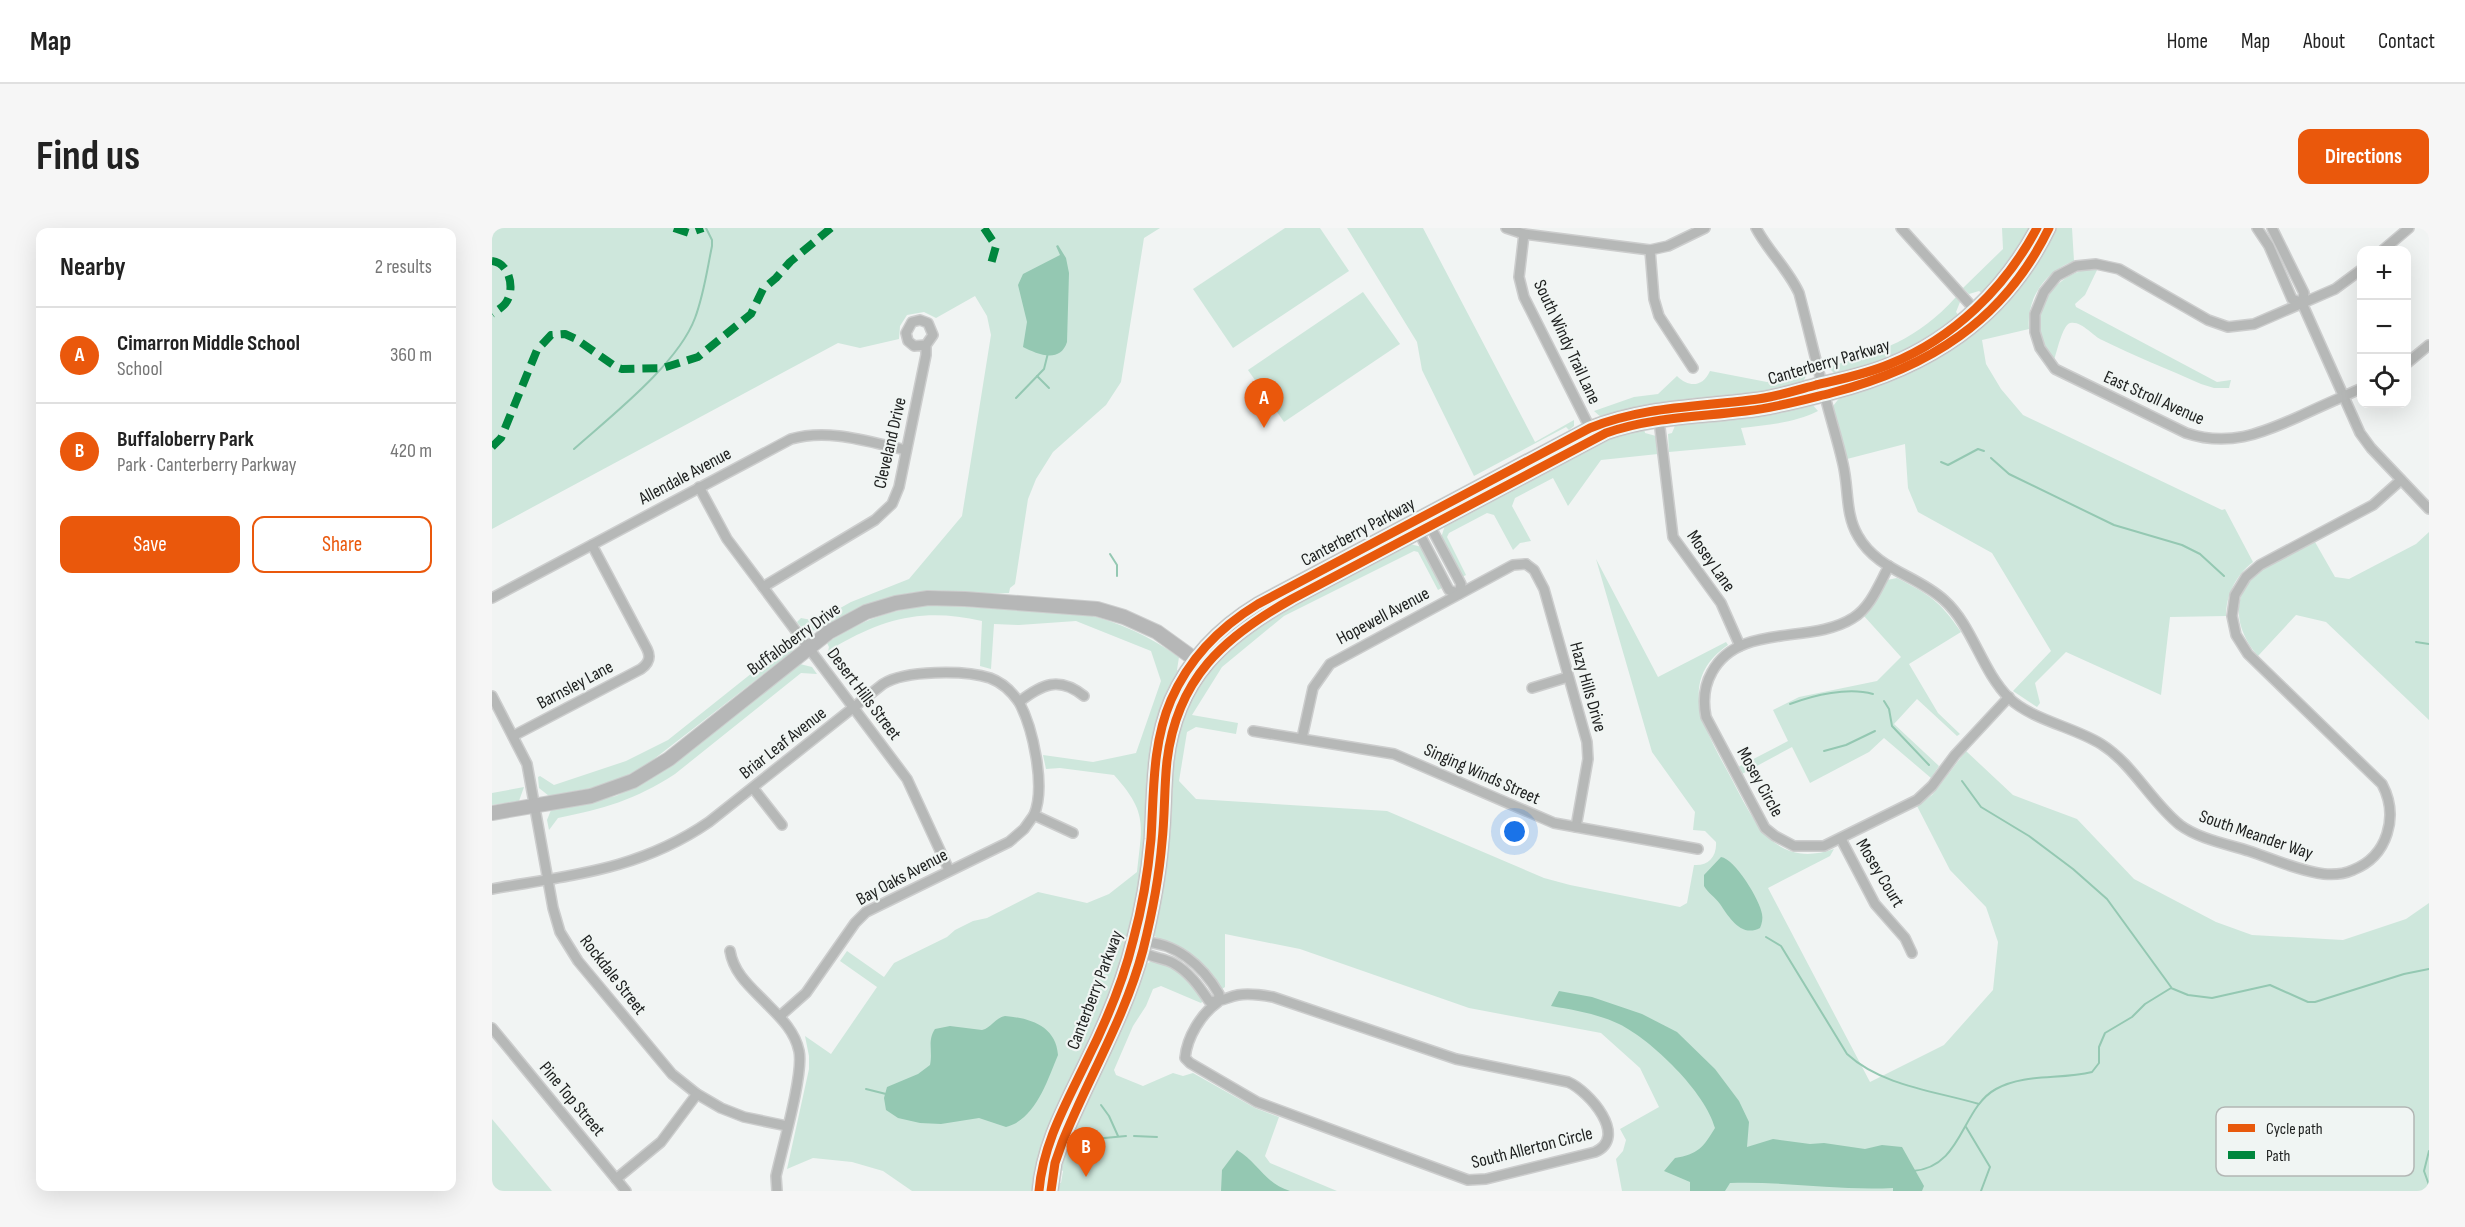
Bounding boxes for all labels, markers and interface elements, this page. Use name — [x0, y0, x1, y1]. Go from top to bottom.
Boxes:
text: Map — [30, 25, 71, 58]
text: Home — [2167, 29, 2208, 54]
text: Map — [2241, 29, 2270, 54]
text: About — [2303, 29, 2345, 54]
text: Contact — [2378, 29, 2435, 54]
button: Directions — [2298, 129, 2429, 184]
text: Find us — [36, 131, 140, 182]
map controls — [2357, 246, 2411, 408]
button: + — [2357, 246, 2411, 300]
text: Nearby — [60, 252, 126, 283]
text: 2 results — [375, 255, 432, 279]
street label: South Windy Trail Lane — [1529, 277, 1605, 407]
button: − — [2357, 300, 2411, 354]
text: Cimarron Middle School — [117, 330, 300, 357]
street label: Canterberry Parkway — [1766, 335, 1892, 389]
text: A — [75, 343, 84, 367]
text: 360 m — [390, 343, 432, 367]
button: locate — [2357, 354, 2411, 408]
text: School — [117, 357, 162, 381]
street label: East Stroll Avenue — [2100, 366, 2208, 430]
pin: A — [1244, 378, 1284, 428]
street label: Cleveland Drive — [869, 395, 911, 491]
text: Buffaloberry Park — [117, 426, 254, 453]
text: B — [75, 439, 84, 463]
text: 420 m — [390, 439, 432, 463]
street label: Allendale Avenue — [634, 443, 735, 510]
text: Park · Canterberry Parkway — [117, 453, 297, 477]
street label: Canterberry Parkway — [1297, 493, 1419, 571]
button: Save — [60, 516, 240, 573]
button: Share — [252, 516, 432, 573]
street label: Mosey Lane — [1682, 526, 1740, 596]
street label: Hopewell Avenue — [1333, 583, 1433, 649]
street label: Buffaloberry Drive — [743, 598, 845, 680]
street label: Hazy Hills Drive — [1565, 640, 1611, 734]
street label: Desert Hills Street — [823, 644, 906, 745]
street label: Barnsley Lane — [533, 656, 617, 714]
street label: Briar Leaf Avenue — [735, 703, 831, 783]
street label: Singing Winds Street — [1421, 739, 1544, 809]
street label: Mosey Circle — [1732, 744, 1788, 820]
street label: South Meander Way — [2196, 806, 2316, 864]
your location — [1500, 817, 1529, 846]
street label: Mosey Court — [1851, 835, 1909, 911]
street label: Bay Oaks Avenue — [853, 844, 951, 910]
street label: Canterberry Parkway — [1063, 927, 1127, 1053]
street label: Rockdale Street — [575, 931, 651, 1019]
street label: Pine Top Street — [535, 1058, 609, 1141]
legend — [2216, 1107, 2414, 1176]
text: Cycle path — [2266, 1120, 2323, 1139]
street label: South Allerton Circle — [1469, 1123, 1595, 1173]
pin: B — [1066, 1128, 1106, 1177]
text: Path — [2266, 1147, 2290, 1166]

